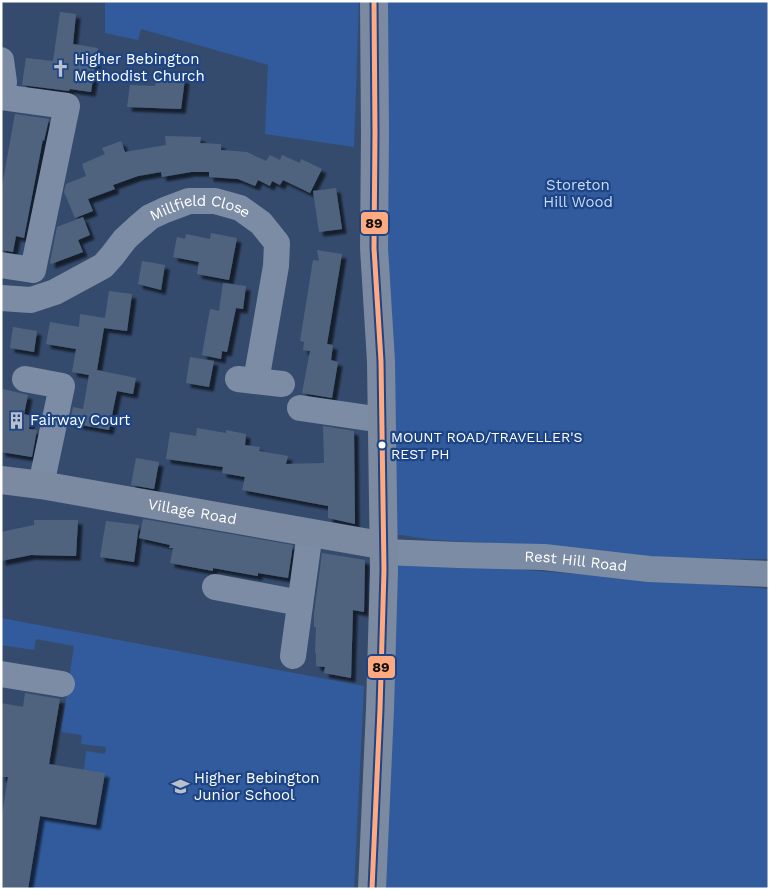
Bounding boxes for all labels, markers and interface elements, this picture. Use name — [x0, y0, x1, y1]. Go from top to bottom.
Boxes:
place label: Higher Bebington Methodist Church — [74, 50, 205, 85]
church icon: Higher Bebington Methodist Church — [50, 58, 70, 78]
park label: Storeton Hill Wood — [543, 176, 613, 211]
text: Millfield Close — [147, 191, 254, 225]
street label: Millfield Close — [149, 210, 253, 230]
line badge: 89 — [360, 211, 389, 235]
text: 89 — [365, 215, 383, 231]
building icon: Fairway Court — [6, 410, 26, 430]
place label: Fairway Court — [30, 411, 131, 429]
place label: MOUNT ROAD/TRAVELLER'S REST PH — [391, 429, 582, 462]
marker: MOUNT ROAD/TRAVELLER'S REST PH — [377, 440, 387, 450]
street label: Village Road — [147, 495, 238, 528]
street label: Rest Hill Road — [524, 548, 628, 575]
line badge: 89 — [367, 655, 396, 679]
text: 89 — [372, 659, 390, 675]
place label: Higher Bebington Junior School — [194, 769, 320, 804]
school or university icon: Higher Bebington Junior School — [170, 777, 190, 797]

